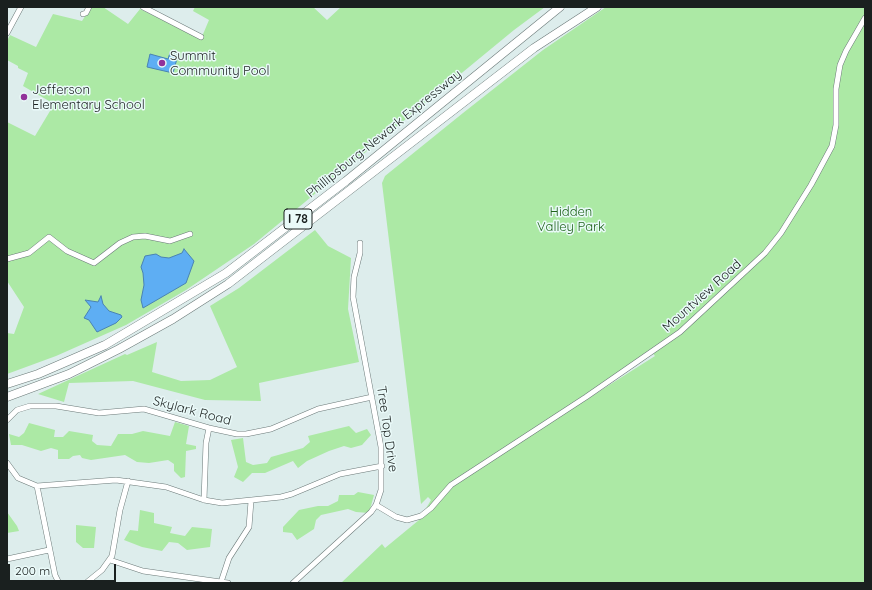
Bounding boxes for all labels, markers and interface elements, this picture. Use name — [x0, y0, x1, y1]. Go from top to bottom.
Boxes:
place label: Summit Community Pool — [170, 48, 269, 79]
marker: Summit Community Pool — [157, 58, 167, 68]
street label: Phillipsburg-Newark Expressway — [303, 67, 465, 201]
place label: Jefferson Elementary School — [32, 82, 145, 113]
marker: Jefferson Elementary School — [19, 92, 29, 102]
park label: Hidden Valley Park — [537, 204, 605, 235]
road number: I 78 — [284, 209, 312, 229]
street label: Mountview Road — [659, 257, 745, 335]
street label: Tree Top Drive — [373, 385, 401, 473]
street label: Skylark Road — [151, 393, 233, 429]
scale bar — [10, 556, 118, 582]
text: 200 m — [15, 563, 50, 578]

